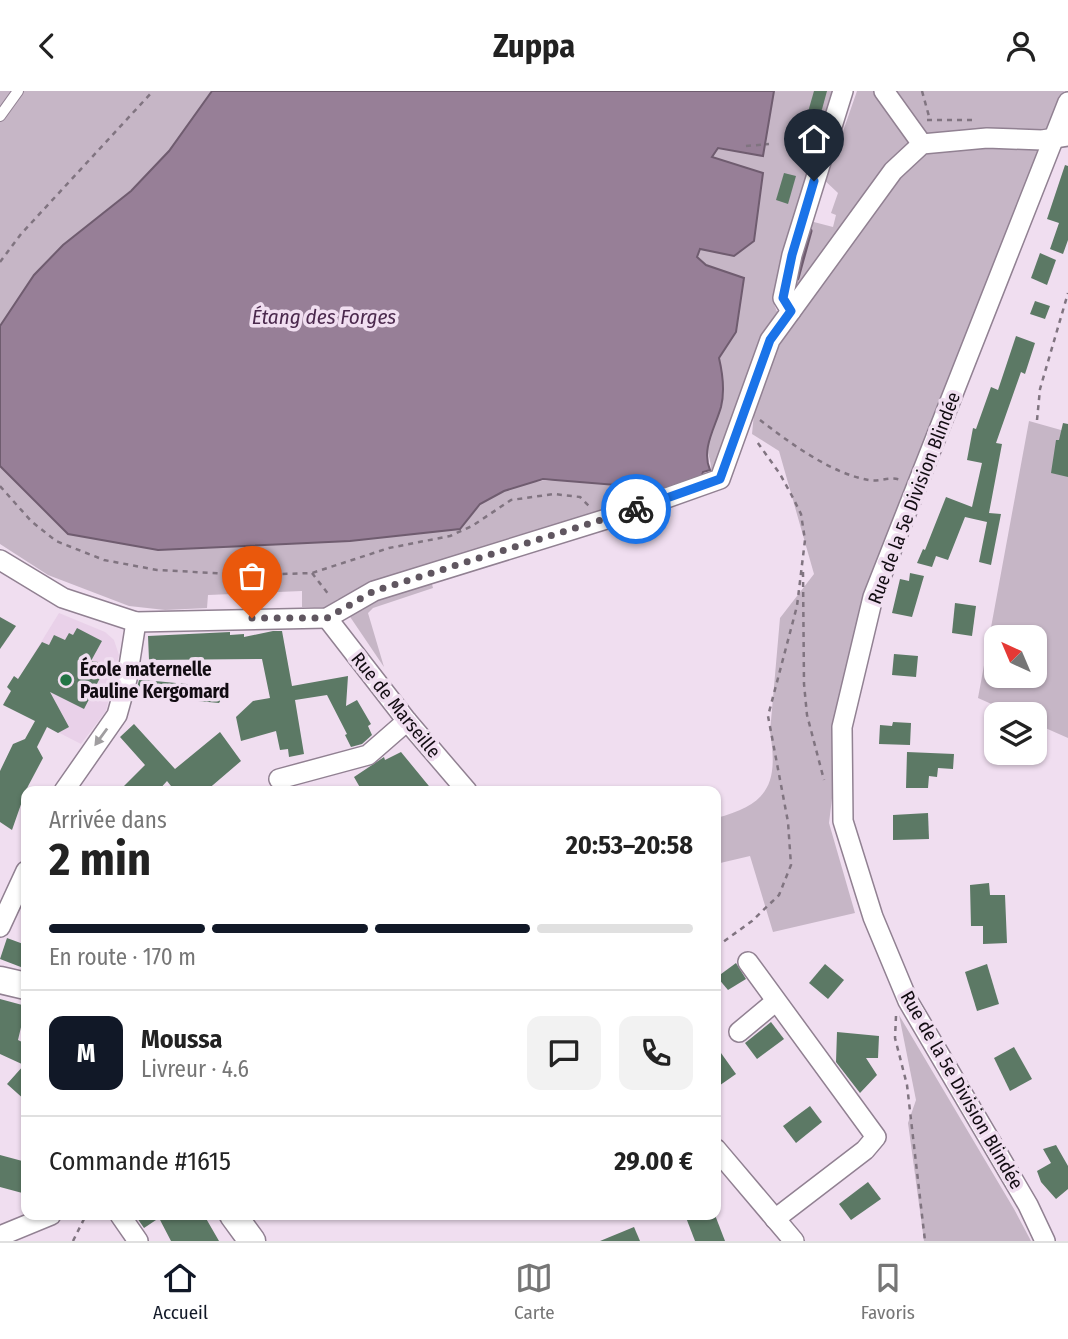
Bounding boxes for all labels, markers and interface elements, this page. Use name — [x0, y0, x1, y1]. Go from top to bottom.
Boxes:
icon: back — [28, 27, 66, 65]
text: Zuppa — [493, 27, 575, 65]
icon: person — [1002, 27, 1040, 65]
pin — [784, 109, 844, 181]
icon: home — [795, 120, 833, 158]
water label: Étang des Forges — [252, 304, 396, 330]
street label: Rue de la 5e Division Blindée — [863, 389, 965, 607]
courier — [601, 474, 671, 544]
icon: bike — [617, 490, 655, 528]
pin — [222, 546, 282, 618]
icon: bag — [233, 557, 271, 595]
north arrow — [984, 625, 1046, 688]
map controls — [984, 625, 1047, 765]
street label: Rue de Marseille — [346, 648, 446, 762]
place label: École maternelle Pauline Kergomard — [80, 656, 229, 703]
marker: École maternelle Pauline Kergomard — [58, 672, 74, 688]
button: layers — [984, 702, 1047, 765]
one-way arrow — [94, 728, 108, 746]
text: Arrivée dans — [49, 806, 167, 834]
text: 20:53–20:58 — [566, 830, 693, 861]
text: 2 min — [49, 832, 151, 887]
text: En route · 170 m — [49, 943, 196, 971]
street label: Rue de la 5e Division Blindée — [896, 987, 1028, 1193]
button: chat — [527, 1016, 601, 1090]
button: phone — [619, 1016, 693, 1090]
text: Moussa — [141, 1024, 222, 1055]
text: M — [77, 1038, 95, 1069]
text: Livreur · 4.6 — [141, 1055, 249, 1083]
text: Commande #1615 — [49, 1146, 231, 1177]
text: 29.00 € — [614, 1146, 693, 1177]
tab: Accueil — [153, 1259, 208, 1324]
tab: Carte — [514, 1259, 555, 1324]
tab: Favoris — [861, 1259, 915, 1324]

